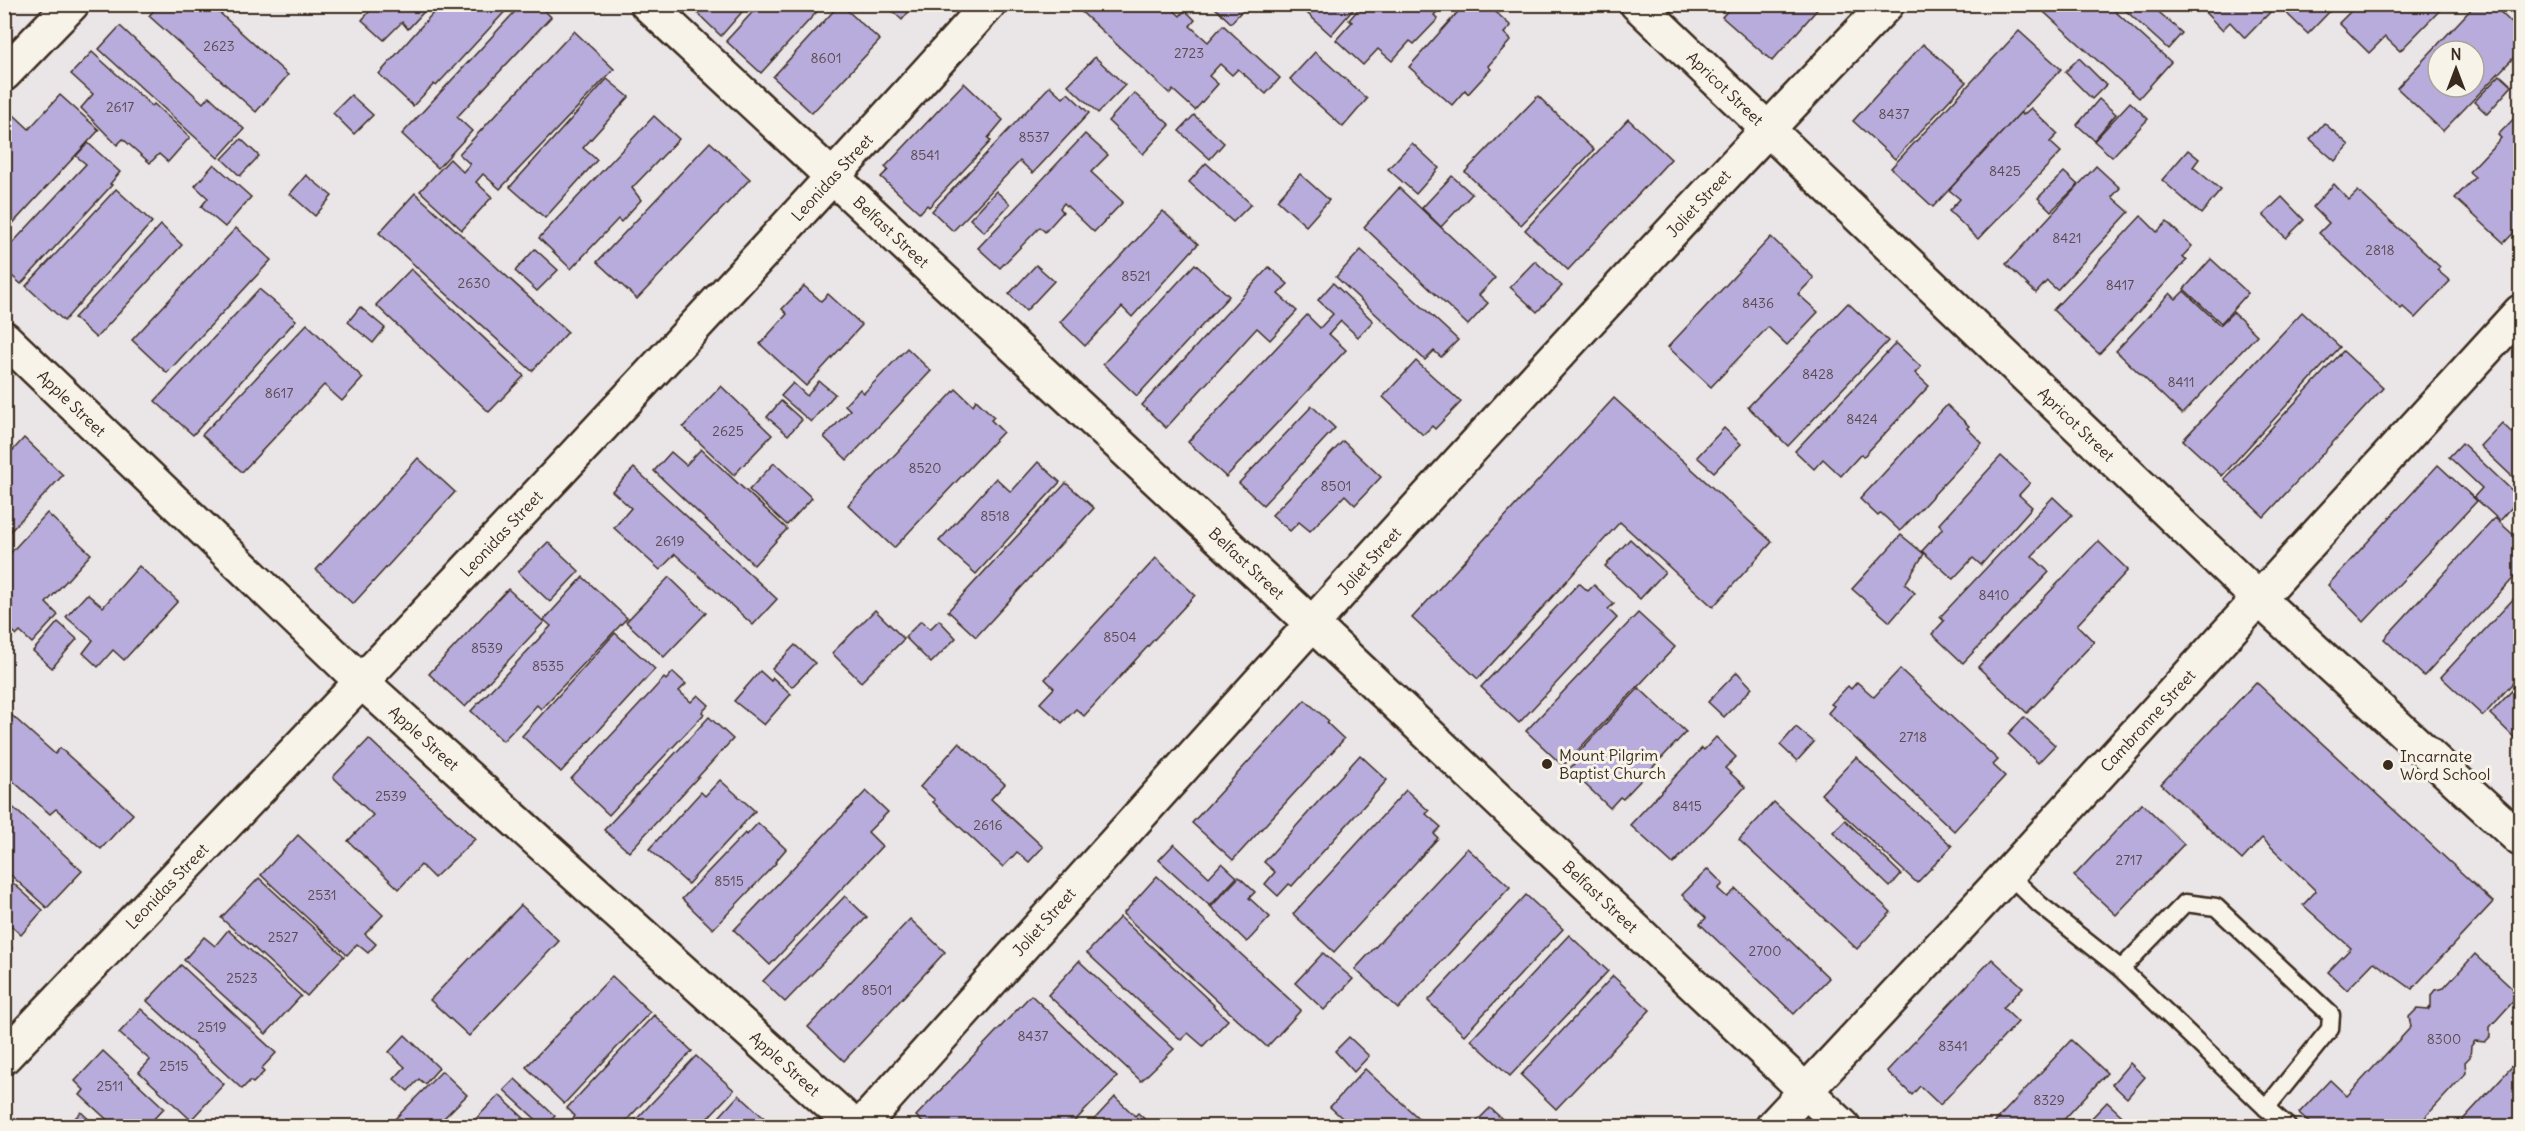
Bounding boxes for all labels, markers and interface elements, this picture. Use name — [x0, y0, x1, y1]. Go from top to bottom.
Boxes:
house number: 2623 — [203, 37, 235, 55]
north arrow — [2426, 39, 2486, 99]
house number: 2723 — [1174, 44, 1204, 62]
text: N — [2450, 44, 2462, 64]
street label: Apricot Street — [1683, 47, 1768, 130]
house number: 8601 — [811, 49, 841, 67]
house number: 2617 — [106, 98, 134, 116]
house number: 8437 — [1879, 105, 1910, 123]
house number: 8537 — [1019, 128, 1050, 146]
street label: Leonidas Street — [787, 129, 877, 225]
house number: 8541 — [910, 146, 940, 164]
house number: 8425 — [1989, 162, 2021, 180]
street label: Joliet Street — [1662, 165, 1735, 241]
street label: Belfast Street — [849, 192, 934, 272]
house number: 8421 — [2052, 229, 2082, 247]
house number: 2818 — [2365, 241, 2395, 259]
house number: 8521 — [1121, 267, 1151, 285]
house number: 2630 — [458, 274, 490, 292]
house number: 8417 — [2106, 276, 2134, 294]
house number: 8436 — [1742, 294, 1774, 312]
house number: 8428 — [1802, 365, 1834, 383]
street label: Apple Street — [33, 366, 111, 441]
house number: 8411 — [2167, 373, 2195, 391]
street label: Apricot Street — [2034, 383, 2119, 466]
house number: 8617 — [265, 384, 293, 402]
house number: 8424 — [1846, 410, 1878, 428]
house number: 2625 — [712, 422, 744, 440]
house number: 8520 — [909, 459, 942, 477]
house number: 8501 — [1321, 477, 1351, 495]
street label: Leonidas Street — [456, 486, 547, 581]
house number: 8518 — [980, 507, 1010, 525]
street label: Joliet Street — [1333, 522, 1405, 599]
street label: Belfast Street — [1205, 523, 1289, 604]
house number: 2619 — [655, 532, 685, 550]
house number: 8410 — [1979, 586, 2009, 604]
house number: 8504 — [1103, 628, 1137, 646]
house number: 8539 — [471, 639, 503, 657]
house number: 8535 — [532, 657, 564, 675]
street label: Cambronne Street — [2096, 665, 2200, 776]
street label: Apple Street — [385, 701, 464, 775]
house number: 2718 — [1899, 728, 1927, 746]
place label: Mount Pilgrim Baptist Church — [1559, 745, 1666, 783]
place label: Incarnate Word School — [2400, 746, 2490, 784]
marker: Mount Pilgrim Baptist Church — [1540, 757, 1554, 771]
marker: Incarnate Word School — [2381, 758, 2395, 772]
house number: 2539 — [375, 787, 407, 805]
house number: 8415 — [1672, 797, 1702, 815]
house number: 2616 — [973, 816, 1003, 834]
street label: Leonidas Street — [121, 839, 213, 933]
house number: 2717 — [2116, 851, 2143, 869]
street label: Belfast Street — [1559, 856, 1643, 937]
house number: 8515 — [714, 872, 744, 890]
street label: Joliet Street — [1008, 883, 1080, 960]
house number: 2531 — [307, 886, 337, 904]
house number: 2527 — [268, 928, 298, 946]
house number: 2700 — [1749, 942, 1781, 960]
house number: 2523 — [226, 969, 258, 987]
house number: 8501 — [862, 981, 892, 999]
house number: 2519 — [197, 1018, 227, 1036]
street label: Apple Street — [746, 1027, 824, 1101]
house number: 8437 — [1018, 1027, 1049, 1045]
house number: 8300 — [2427, 1030, 2461, 1048]
house number: 8341 — [1938, 1037, 1968, 1055]
house number: 2515 — [159, 1057, 189, 1075]
house number: 2511 — [97, 1077, 123, 1095]
house number: 8329 — [2033, 1091, 2065, 1109]

